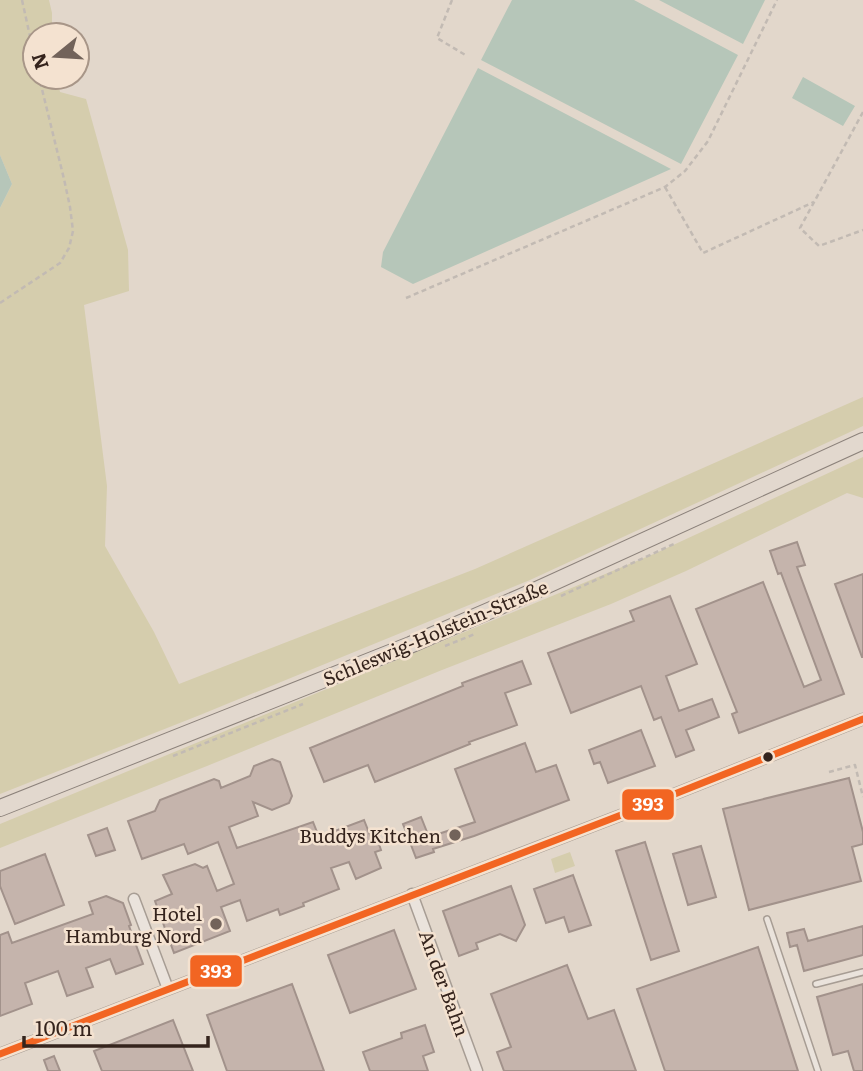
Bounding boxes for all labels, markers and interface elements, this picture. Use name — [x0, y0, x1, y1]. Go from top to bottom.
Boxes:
north arrow — [21, 21, 91, 91]
text: N — [23, 50, 55, 73]
street label: Schleswig-Holstein-Straße — [318, 572, 552, 692]
unlabelled marker — [761, 750, 775, 764]
line badge: 393 — [621, 788, 675, 821]
text: 393 — [632, 789, 664, 817]
place label: Buddys Kitchen — [299, 821, 441, 849]
marker: Buddys Kitchen — [447, 827, 463, 843]
place label: Hotel Hamburg Nord — [65, 899, 202, 949]
marker: Hotel Hamburg Nord — [208, 916, 224, 932]
street label: An der Bahn — [413, 926, 477, 1040]
line badge: 393 — [189, 954, 243, 988]
text: 393 — [200, 956, 232, 984]
scale bar — [24, 1004, 208, 1048]
text: 100 m — [35, 1011, 92, 1042]

